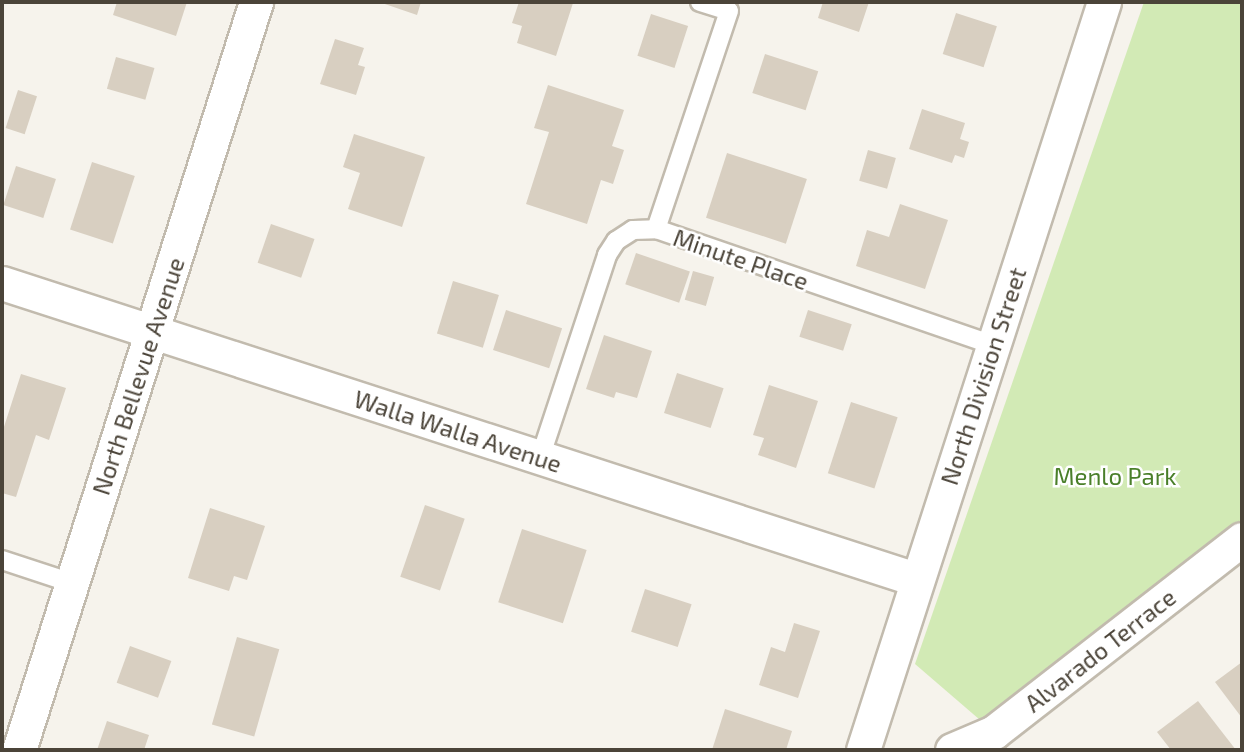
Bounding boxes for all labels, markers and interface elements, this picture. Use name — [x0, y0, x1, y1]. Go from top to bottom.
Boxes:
street label: Minute Place — [670, 222, 812, 296]
street label: North Bellevue Avenue — [86, 253, 190, 499]
street label: North Division Street — [934, 264, 1032, 488]
street label: Walla Walla Avenue — [350, 384, 566, 478]
park label: Menlo Park — [1053, 462, 1177, 490]
street label: Alvarado Terrace — [1019, 582, 1181, 718]

